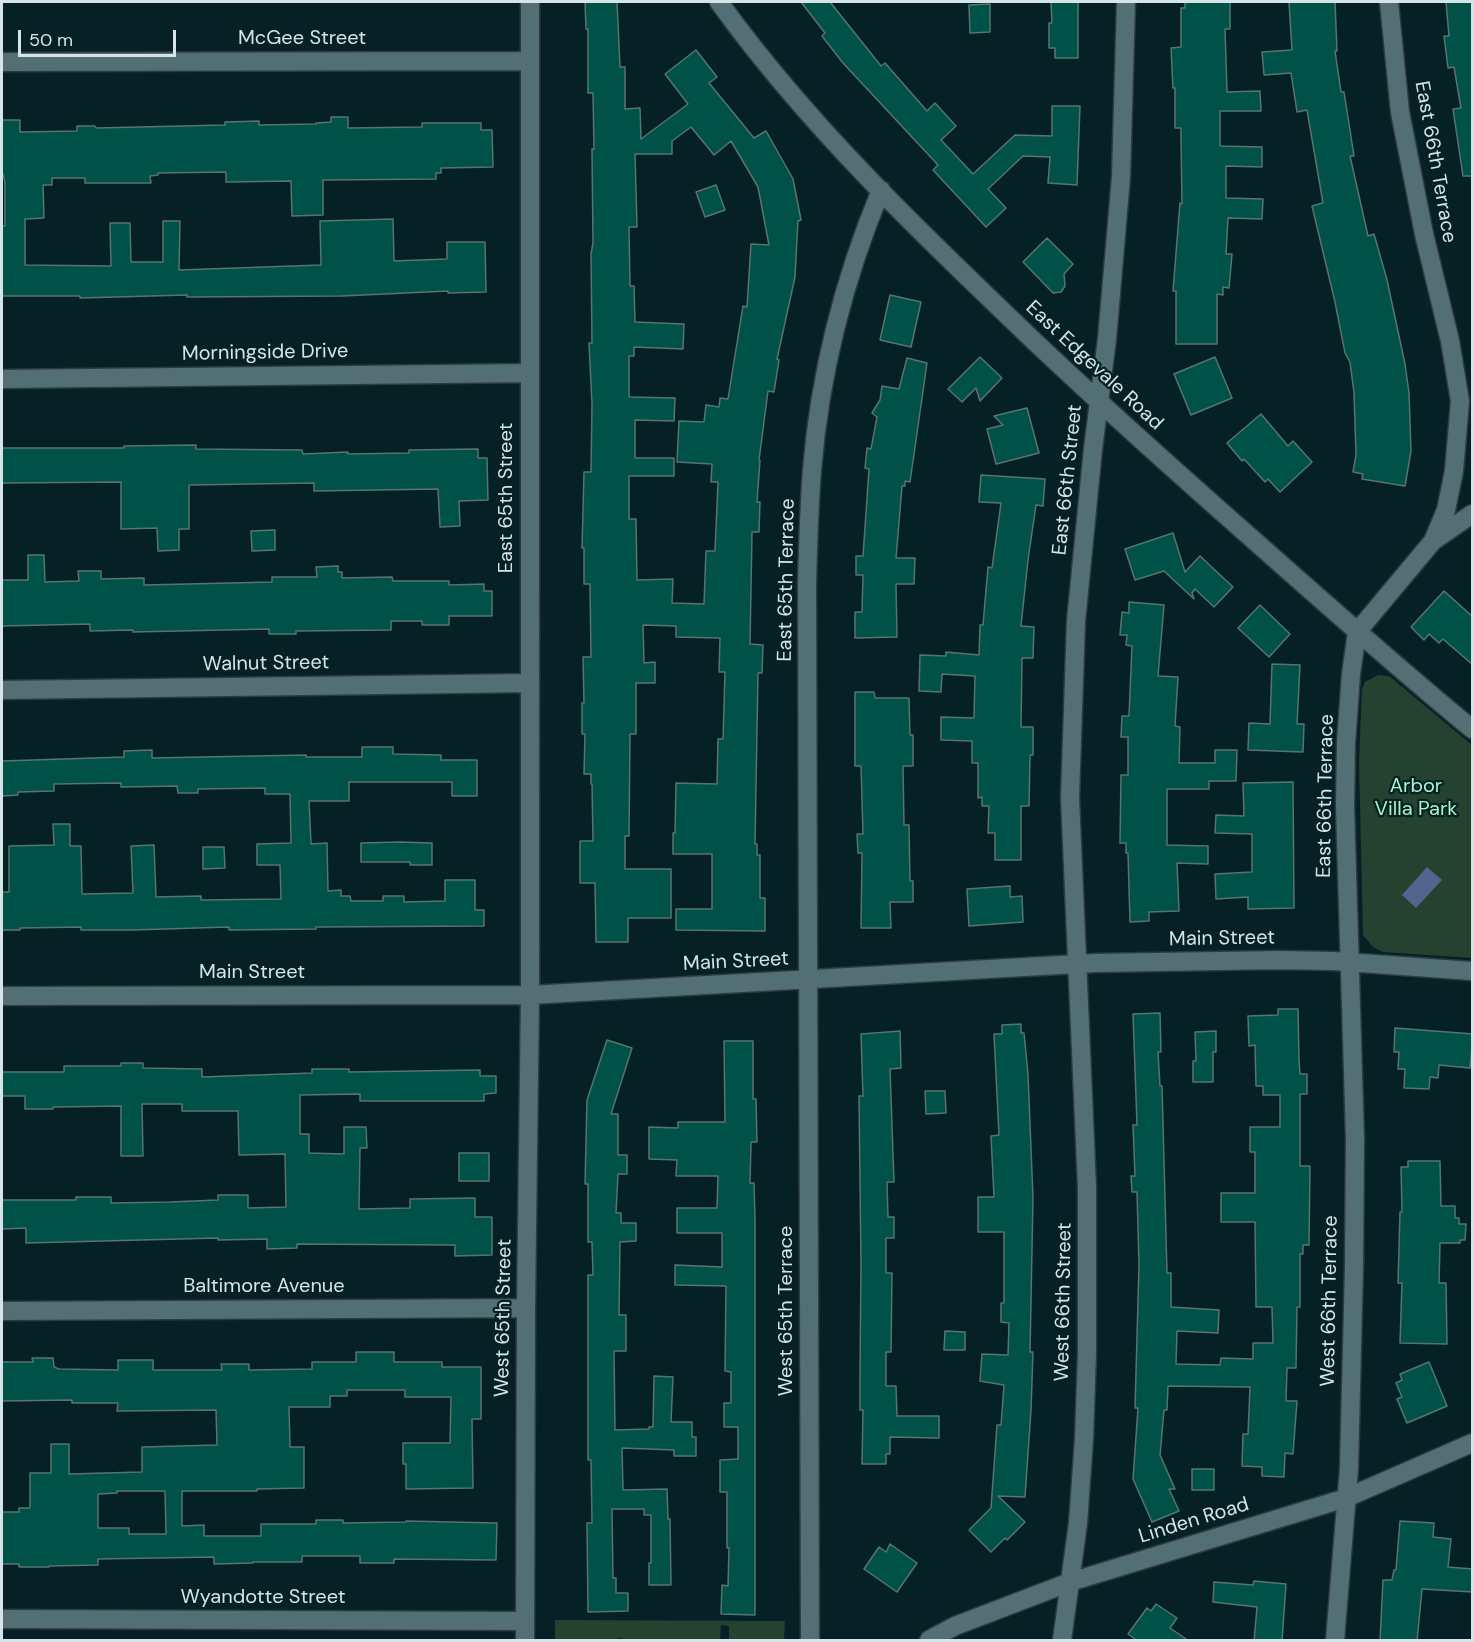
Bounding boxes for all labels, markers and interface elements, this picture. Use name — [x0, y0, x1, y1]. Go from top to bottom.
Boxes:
scale bar — [21, 18, 178, 56]
street label: McGee Street — [238, 27, 366, 51]
text: 50 m — [29, 28, 73, 52]
street label: East 66th Terrace — [1409, 79, 1461, 245]
street label: East Edgevale Road — [1020, 296, 1168, 436]
street label: Morningside Drive — [182, 340, 348, 366]
street label: East 66th Street — [1048, 403, 1088, 557]
street label: East 65th Street — [495, 423, 519, 573]
street label: East 65th Terrace — [774, 498, 800, 662]
street label: Walnut Street — [203, 651, 329, 677]
street label: East 66th Terrace — [1313, 714, 1339, 878]
park label: Arbor Villa Park — [1375, 775, 1457, 822]
street label: Main Street — [1169, 926, 1275, 952]
street label: Main Street — [682, 947, 790, 977]
street label: Main Street — [199, 961, 305, 985]
street label: West 66th Terrace — [1317, 1215, 1343, 1387]
street label: West 66th Street — [1051, 1222, 1077, 1382]
street label: West 65th Terrace — [775, 1226, 799, 1396]
street label: West 65th Street — [491, 1239, 517, 1397]
street label: Baltimore Avenue — [183, 1275, 345, 1299]
street label: Linden Road — [1136, 1493, 1252, 1549]
street label: Wyandotte Street — [181, 1586, 345, 1610]

